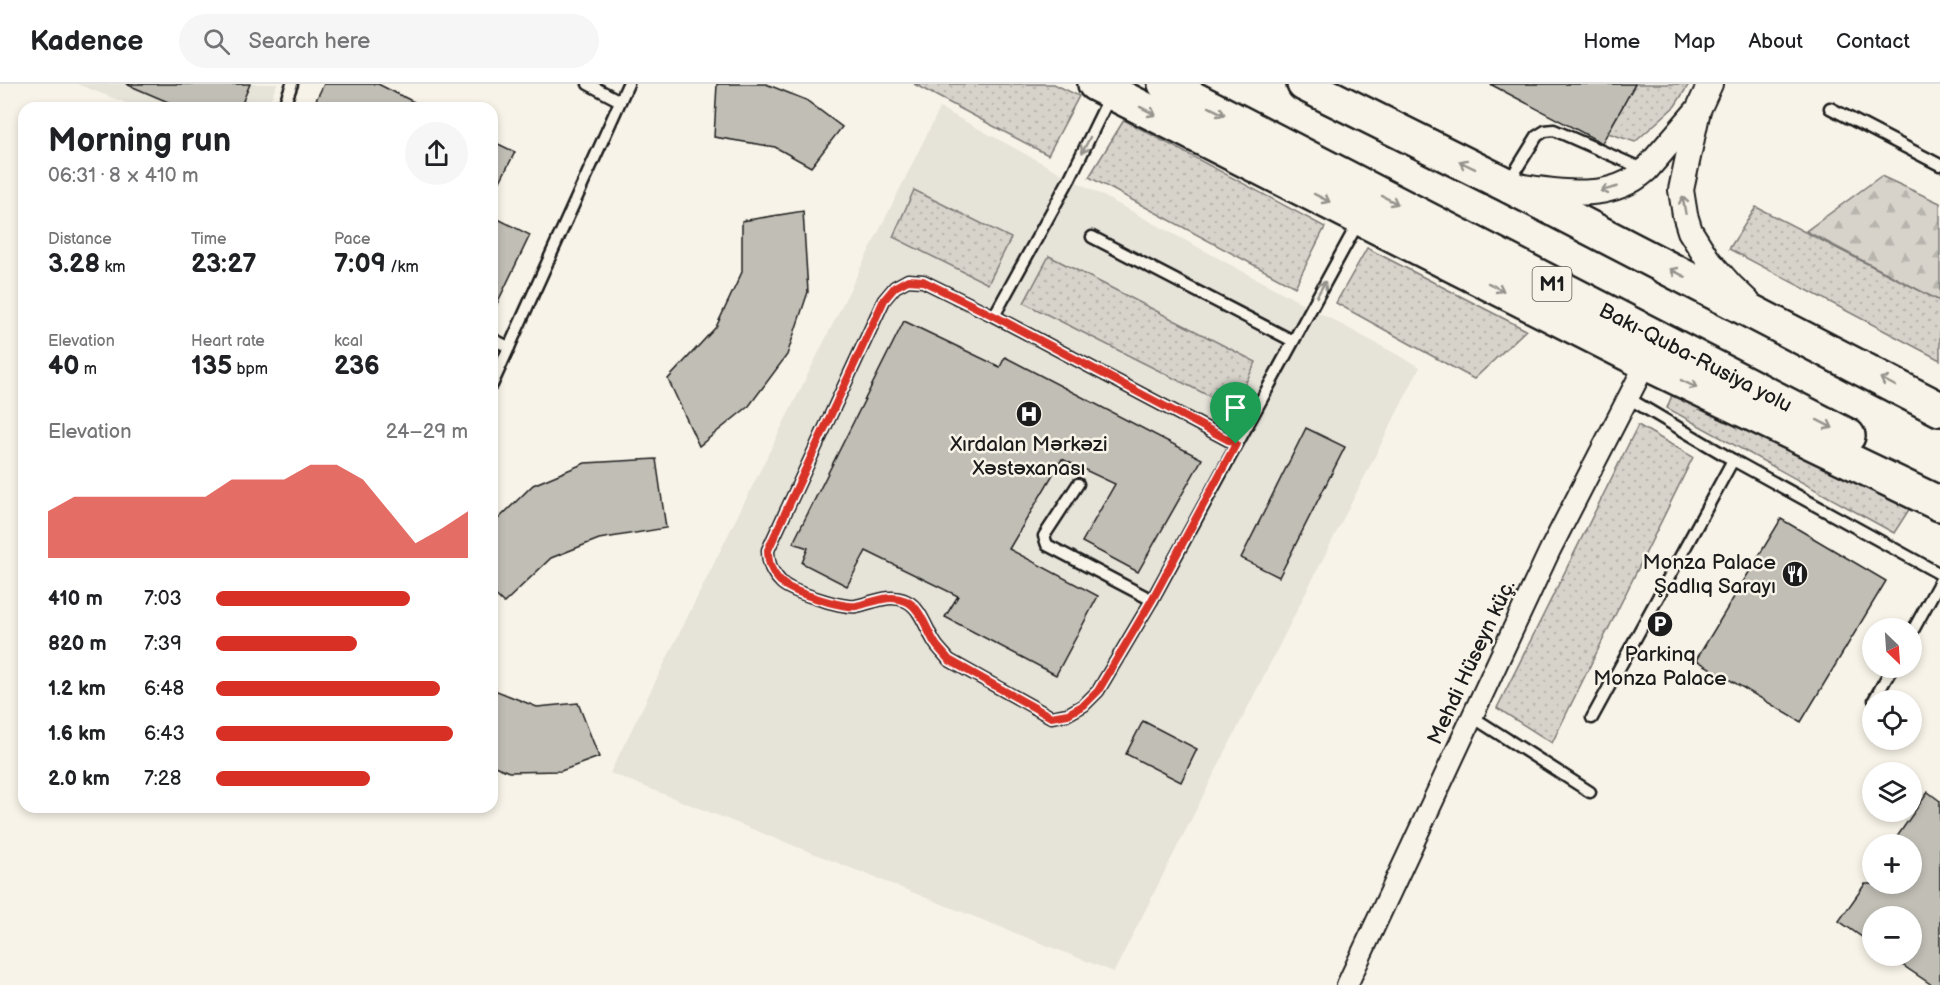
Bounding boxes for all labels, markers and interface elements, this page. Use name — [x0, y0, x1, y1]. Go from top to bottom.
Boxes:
search box — [179, 14, 599, 68]
text: Kadence — [30, 25, 143, 58]
icon: search — [200, 25, 233, 58]
text: Search here — [248, 28, 370, 55]
text: Home — [1583, 29, 1640, 54]
text: Map — [1673, 29, 1715, 54]
text: About — [1748, 29, 1803, 54]
text: Contact — [1836, 29, 1910, 54]
one-way arrow — [1138, 105, 1156, 117]
one-way arrow — [1207, 106, 1225, 117]
text: Morning run — [48, 121, 231, 161]
button: share — [405, 122, 468, 185]
one-way arrow — [1080, 136, 1092, 154]
one-way arrow — [1458, 159, 1476, 171]
text: 06:31 · 8 × 410 m — [48, 164, 198, 188]
one-way arrow — [1600, 183, 1619, 195]
one-way arrow — [1312, 193, 1330, 205]
one-way arrow — [1381, 194, 1398, 206]
one-way arrow — [1678, 196, 1689, 215]
text: Distance — [48, 230, 112, 249]
text: Time — [191, 230, 226, 249]
text: Pace — [334, 230, 370, 249]
text: 3.28 — [48, 249, 100, 280]
text: 23:27 — [191, 249, 257, 280]
text: 7:09 — [334, 249, 386, 280]
text: km — [100, 258, 126, 277]
text: /km — [386, 258, 419, 277]
road number: M1 — [1532, 267, 1572, 301]
one-way arrow — [1669, 267, 1687, 278]
one-way arrow — [1315, 281, 1327, 298]
one-way arrow — [1486, 281, 1504, 293]
street label: Bakı-Quba-Rusiya yolu — [1595, 298, 1796, 418]
text: Elevation — [48, 332, 115, 351]
text: Heart rate — [191, 332, 265, 351]
text: kcal — [334, 332, 363, 351]
text: 40 — [48, 351, 80, 382]
text: 135 — [191, 351, 232, 382]
text: 236 — [334, 351, 380, 382]
text: m — [80, 360, 97, 379]
text: bpm — [232, 360, 268, 379]
one-way arrow — [1880, 376, 1897, 388]
one-way arrow — [1679, 378, 1697, 390]
pin — [1210, 382, 1261, 444]
icon: arrive — [1219, 391, 1252, 424]
hospital icon: Xırdalan Mərkəzi Xəstəxanası — [1014, 399, 1044, 429]
one-way arrow — [1815, 419, 1833, 430]
text: Elevation — [48, 420, 131, 444]
text: 24–29 m — [386, 420, 468, 444]
place label: Xırdalan Mərkəzi Xəstəxanası — [949, 432, 1108, 481]
place label: Monza Palace Şadlıq Sarayı — [1642, 550, 1776, 599]
restaurant icon: Monza Palace Şadlıq Sarayı — [1780, 559, 1810, 589]
street label: Mehdi Hüseyn küç. — [1422, 576, 1521, 749]
text: 410 m — [48, 587, 103, 611]
text: 7:03 — [144, 587, 182, 611]
parking icon: Parkinq Monza Palace — [1645, 609, 1675, 639]
north arrow — [1862, 618, 1922, 678]
map controls — [1862, 618, 1922, 966]
text: 820 m — [48, 632, 107, 656]
text: 7:39 — [144, 632, 182, 656]
place label: Parkinq Monza Palace — [1593, 642, 1727, 691]
text: 1.2 km — [48, 677, 106, 701]
text: 6:48 — [144, 677, 184, 701]
button: locate — [1862, 690, 1922, 750]
text: 1.6 km — [48, 722, 106, 746]
text: 6:43 — [144, 722, 185, 746]
button: layers — [1862, 762, 1922, 822]
text: 2.0 km — [48, 767, 110, 791]
text: 7:28 — [144, 767, 181, 791]
button: + — [1862, 834, 1922, 894]
button: − — [1862, 906, 1922, 966]

